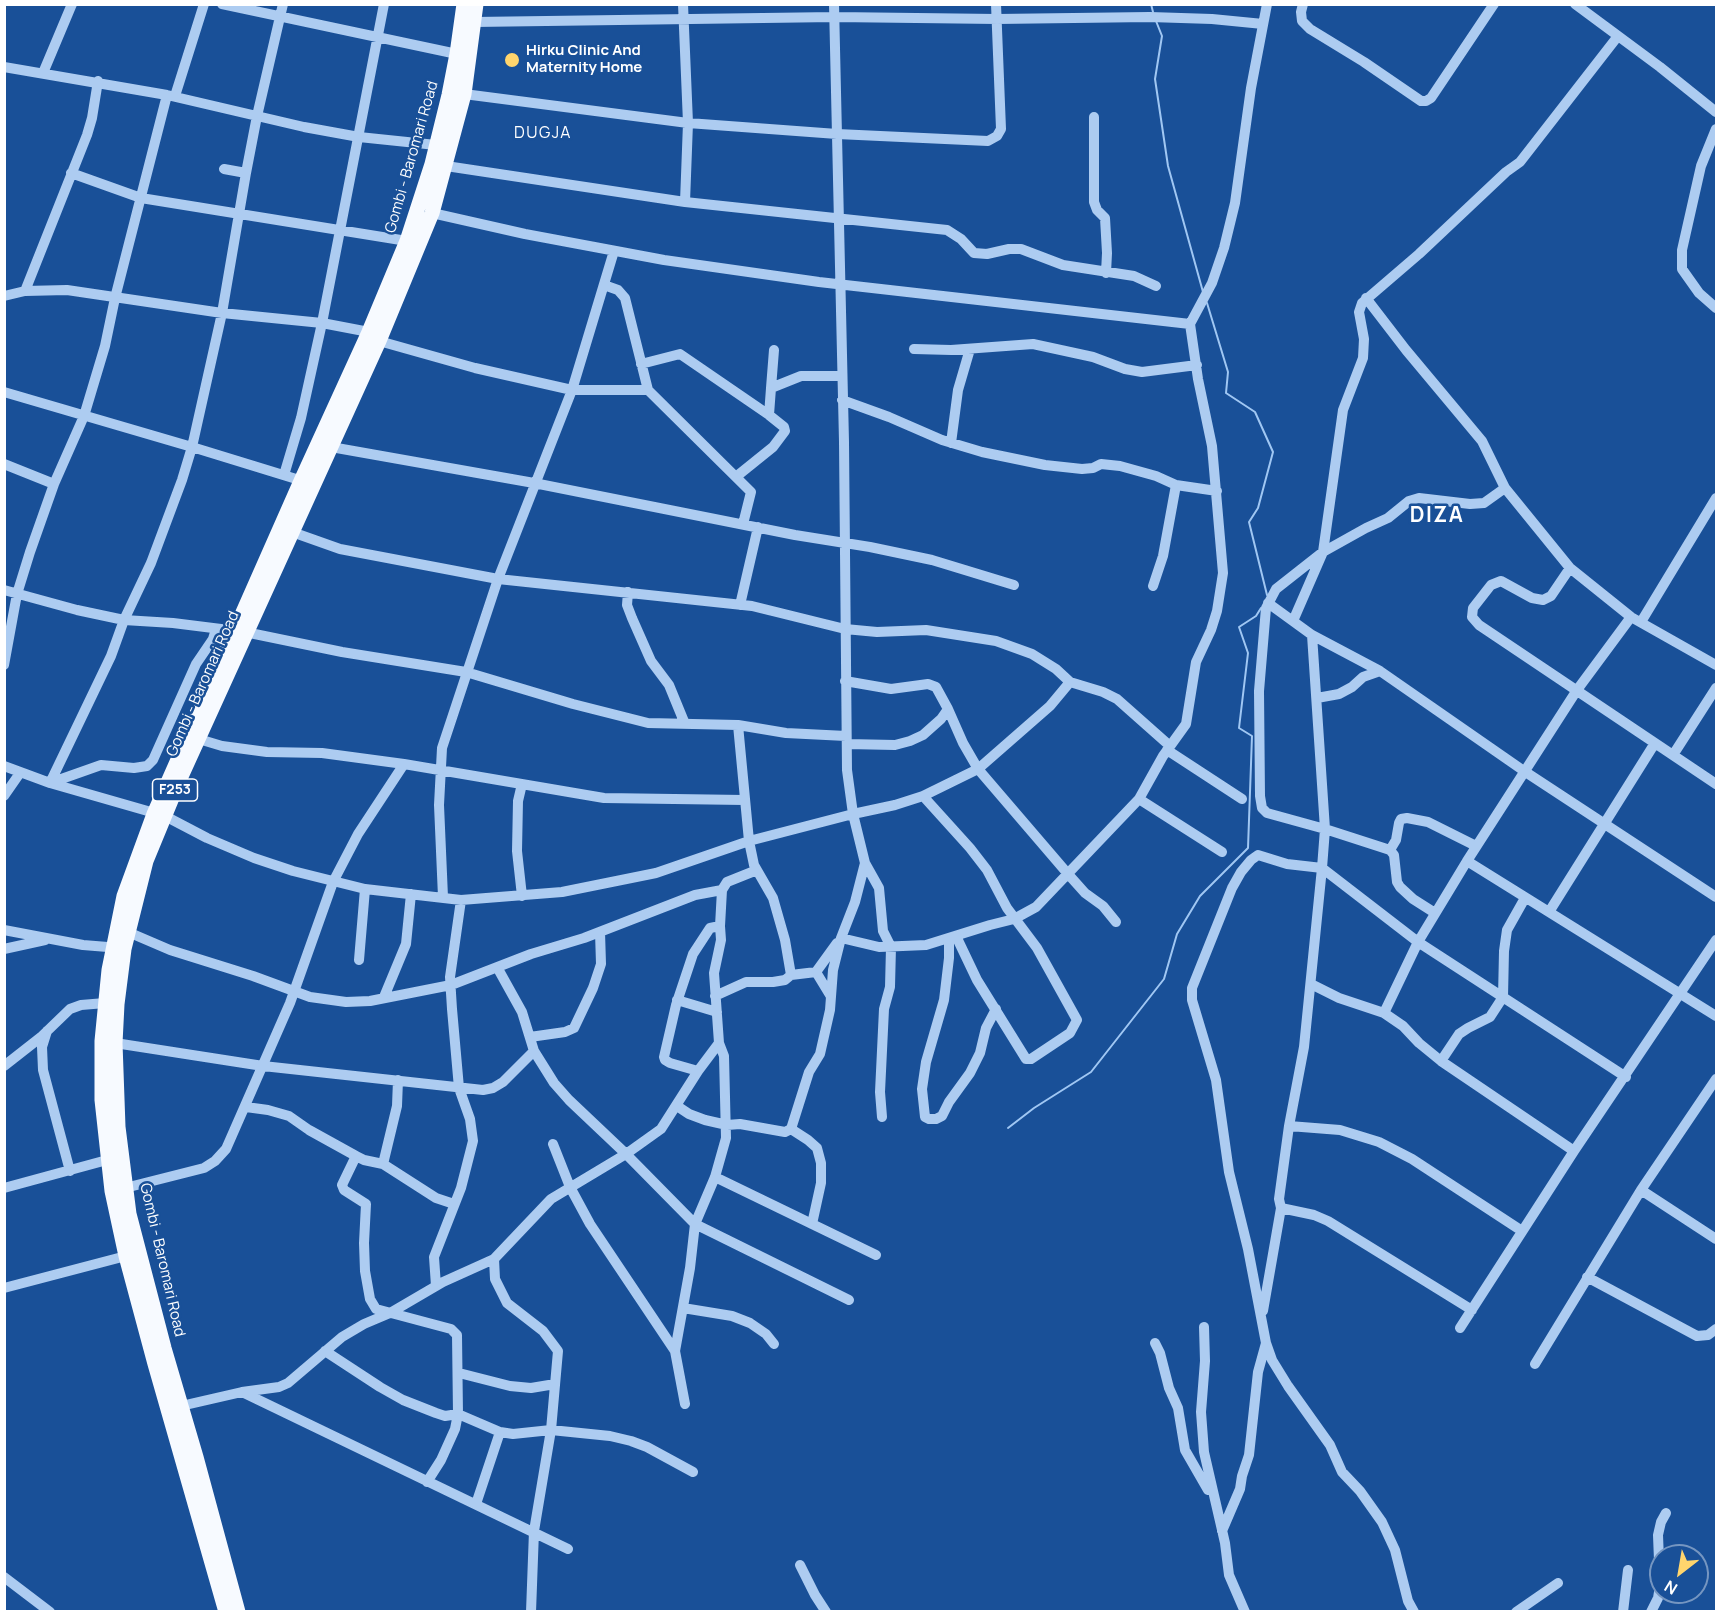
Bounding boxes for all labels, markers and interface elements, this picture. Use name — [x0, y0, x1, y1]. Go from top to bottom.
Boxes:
place label: Hirku Clinic And Maternity Home — [526, 42, 642, 77]
marker: Hirku Clinic And Maternity Home — [503, 51, 521, 69]
street label: Gombi - Baromari Road — [382, 79, 442, 235]
district label: DUGJA — [514, 124, 572, 144]
district label: DIZA — [1410, 503, 1464, 529]
street label: Gombi - Baromari Road — [163, 609, 243, 759]
road number: F253 — [152, 779, 198, 801]
street label: Gombi - Baromari Road — [136, 1181, 188, 1339]
north arrow — [1649, 1544, 1709, 1604]
text: N — [1660, 1575, 1681, 1600]

